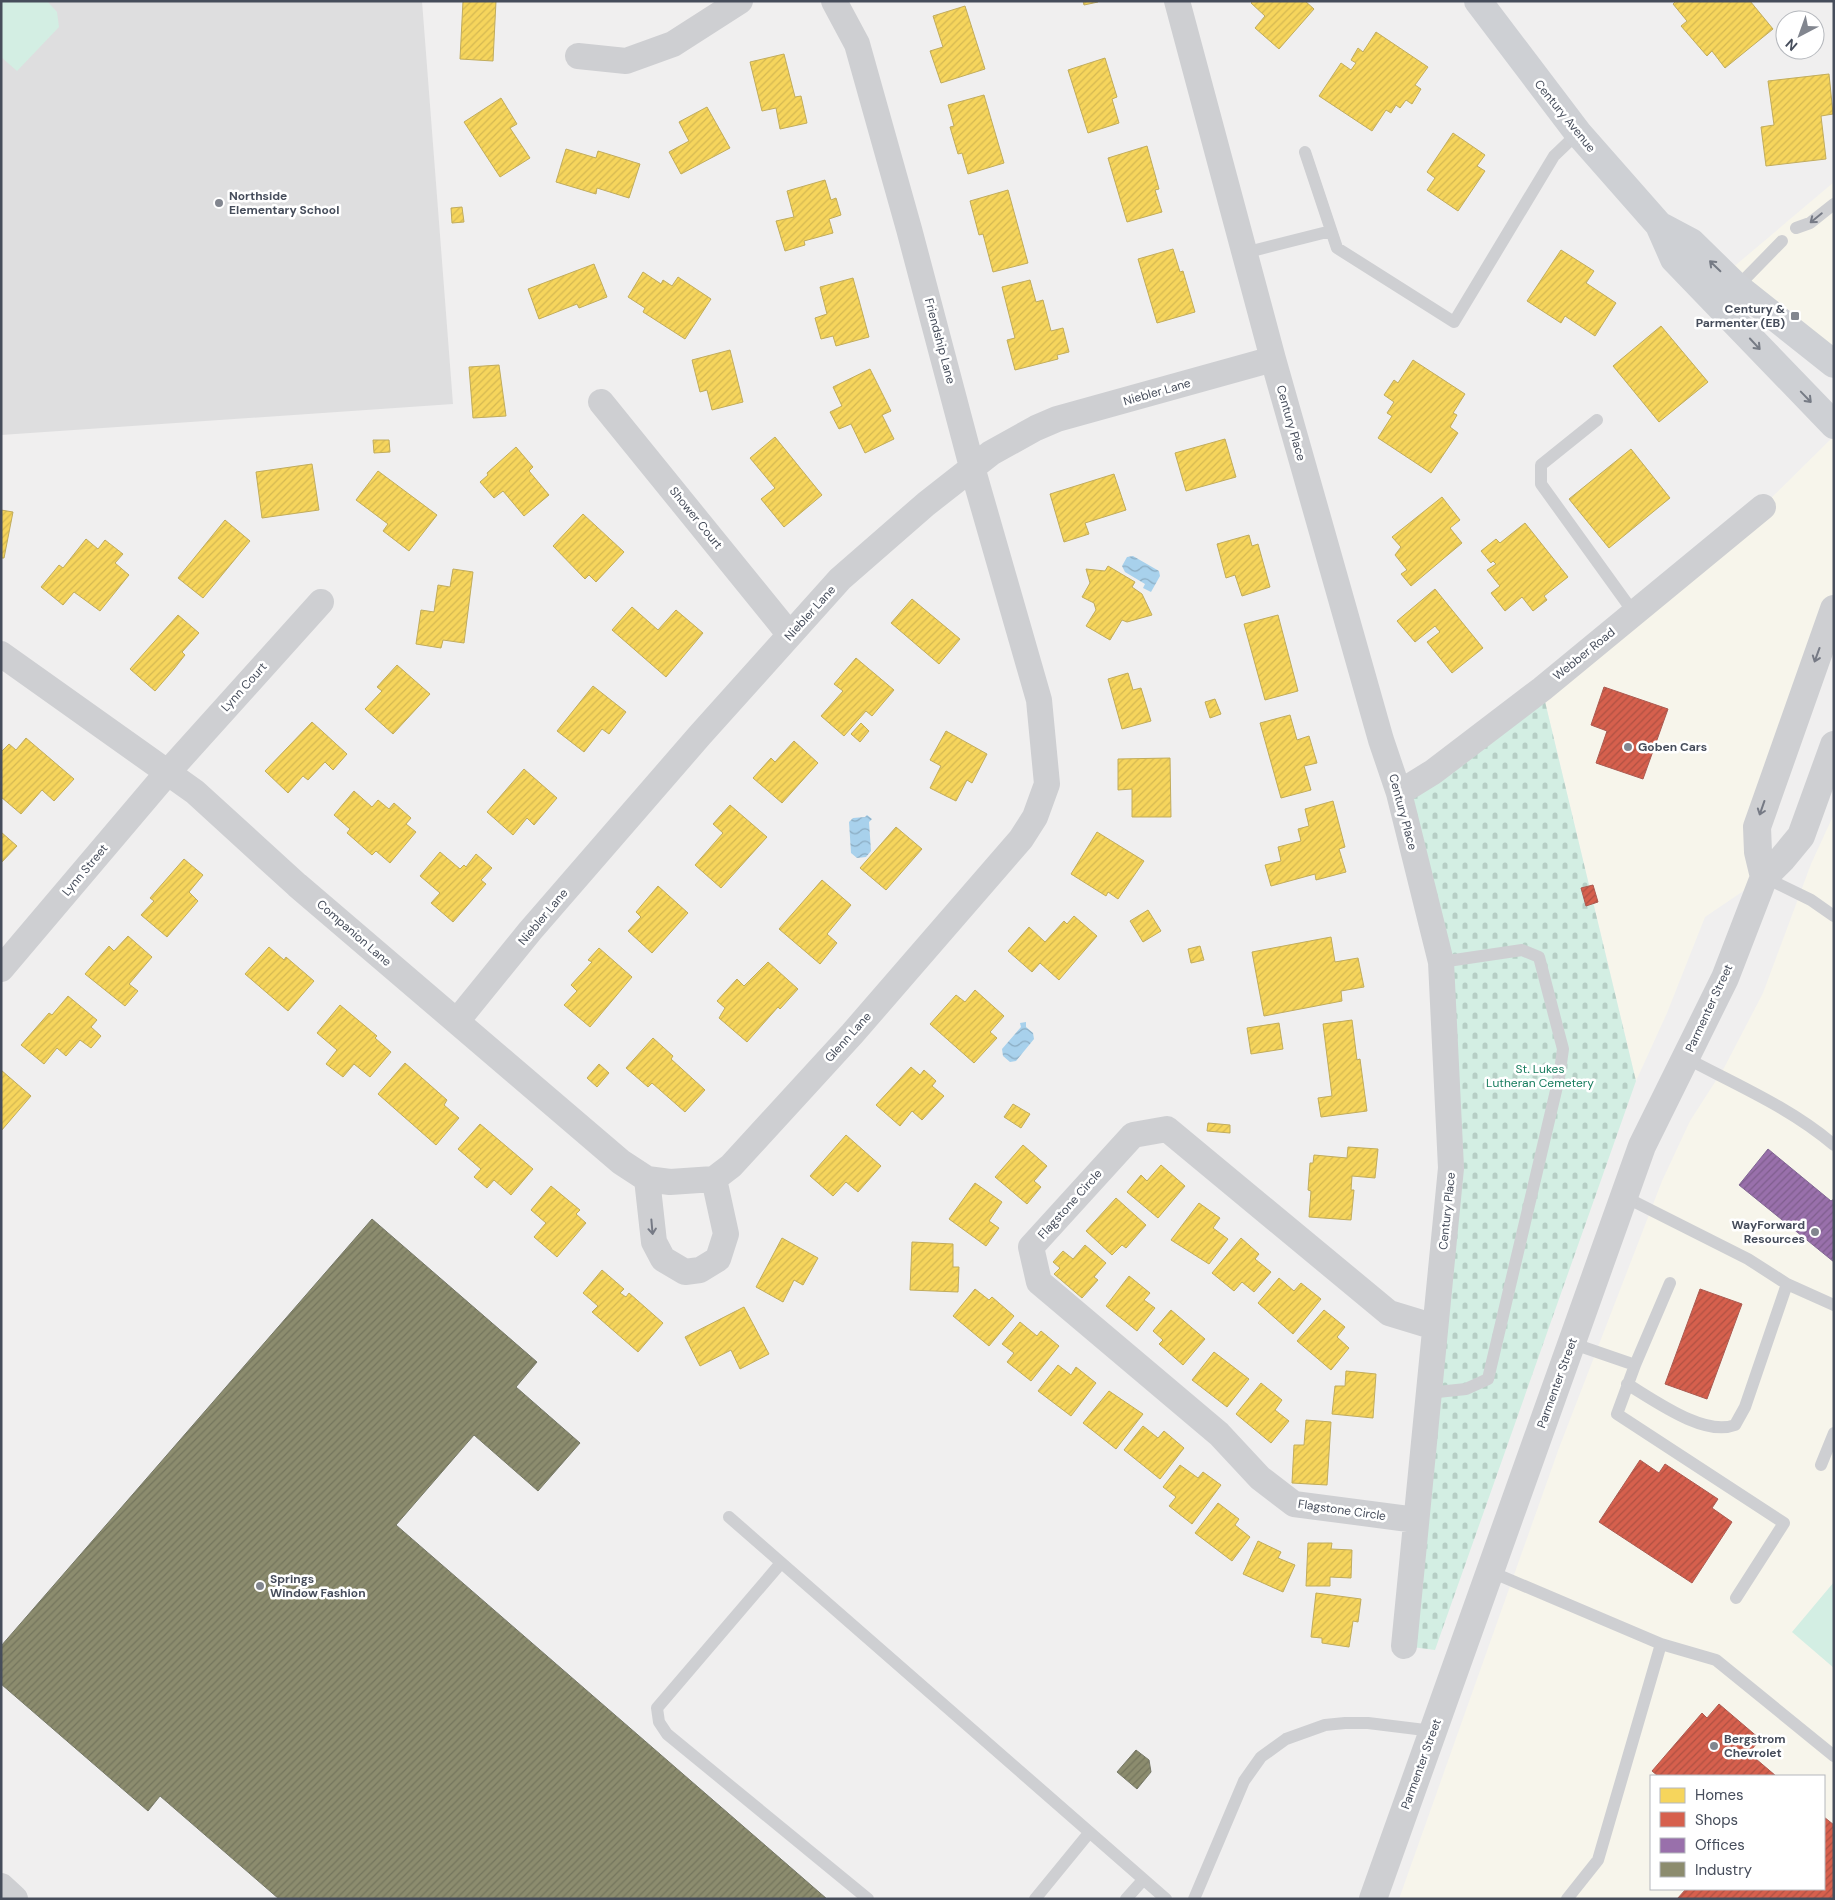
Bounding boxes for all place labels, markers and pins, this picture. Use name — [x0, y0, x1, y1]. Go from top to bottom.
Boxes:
place label: Northside Elementary School — [229, 188, 339, 218]
marker: Northside Elementary School — [213, 197, 225, 209]
place label: Century & Parmenter (EB) — [1696, 301, 1786, 331]
marker: Century & Parmenter (EB) — [1789, 310, 1801, 322]
place label: Goben Cars — [1638, 739, 1707, 755]
marker: Goben Cars — [1622, 741, 1634, 753]
place label: WayForward Resources — [1732, 1217, 1805, 1247]
marker: WayForward Resources — [1809, 1226, 1821, 1238]
place label: Springs Window Fashion — [270, 1571, 366, 1601]
marker: Springs Window Fashion — [254, 1580, 266, 1592]
place label: Bergstrom Chevrolet — [1724, 1731, 1786, 1761]
marker: Bergstrom Chevrolet — [1708, 1740, 1720, 1752]

